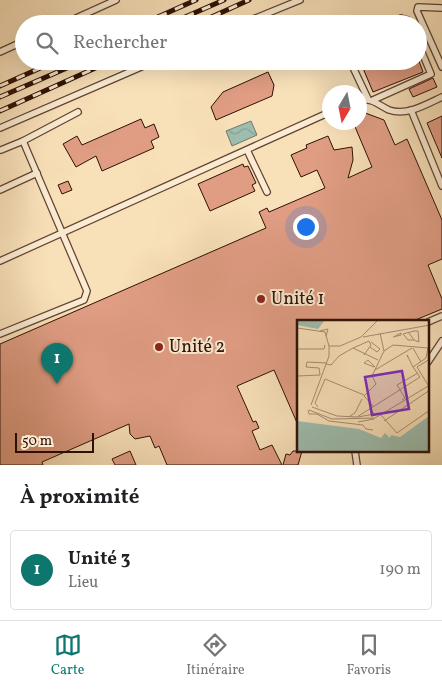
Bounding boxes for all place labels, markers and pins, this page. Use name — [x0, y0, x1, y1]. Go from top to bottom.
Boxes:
place label: Unité 1 — [271, 287, 325, 312]
marker: Unité 1 — [255, 293, 267, 305]
place label: Unité 2 — [169, 335, 225, 360]
marker: Unité 2 — [153, 341, 165, 353]
pin: 1 — [41, 343, 73, 384]

